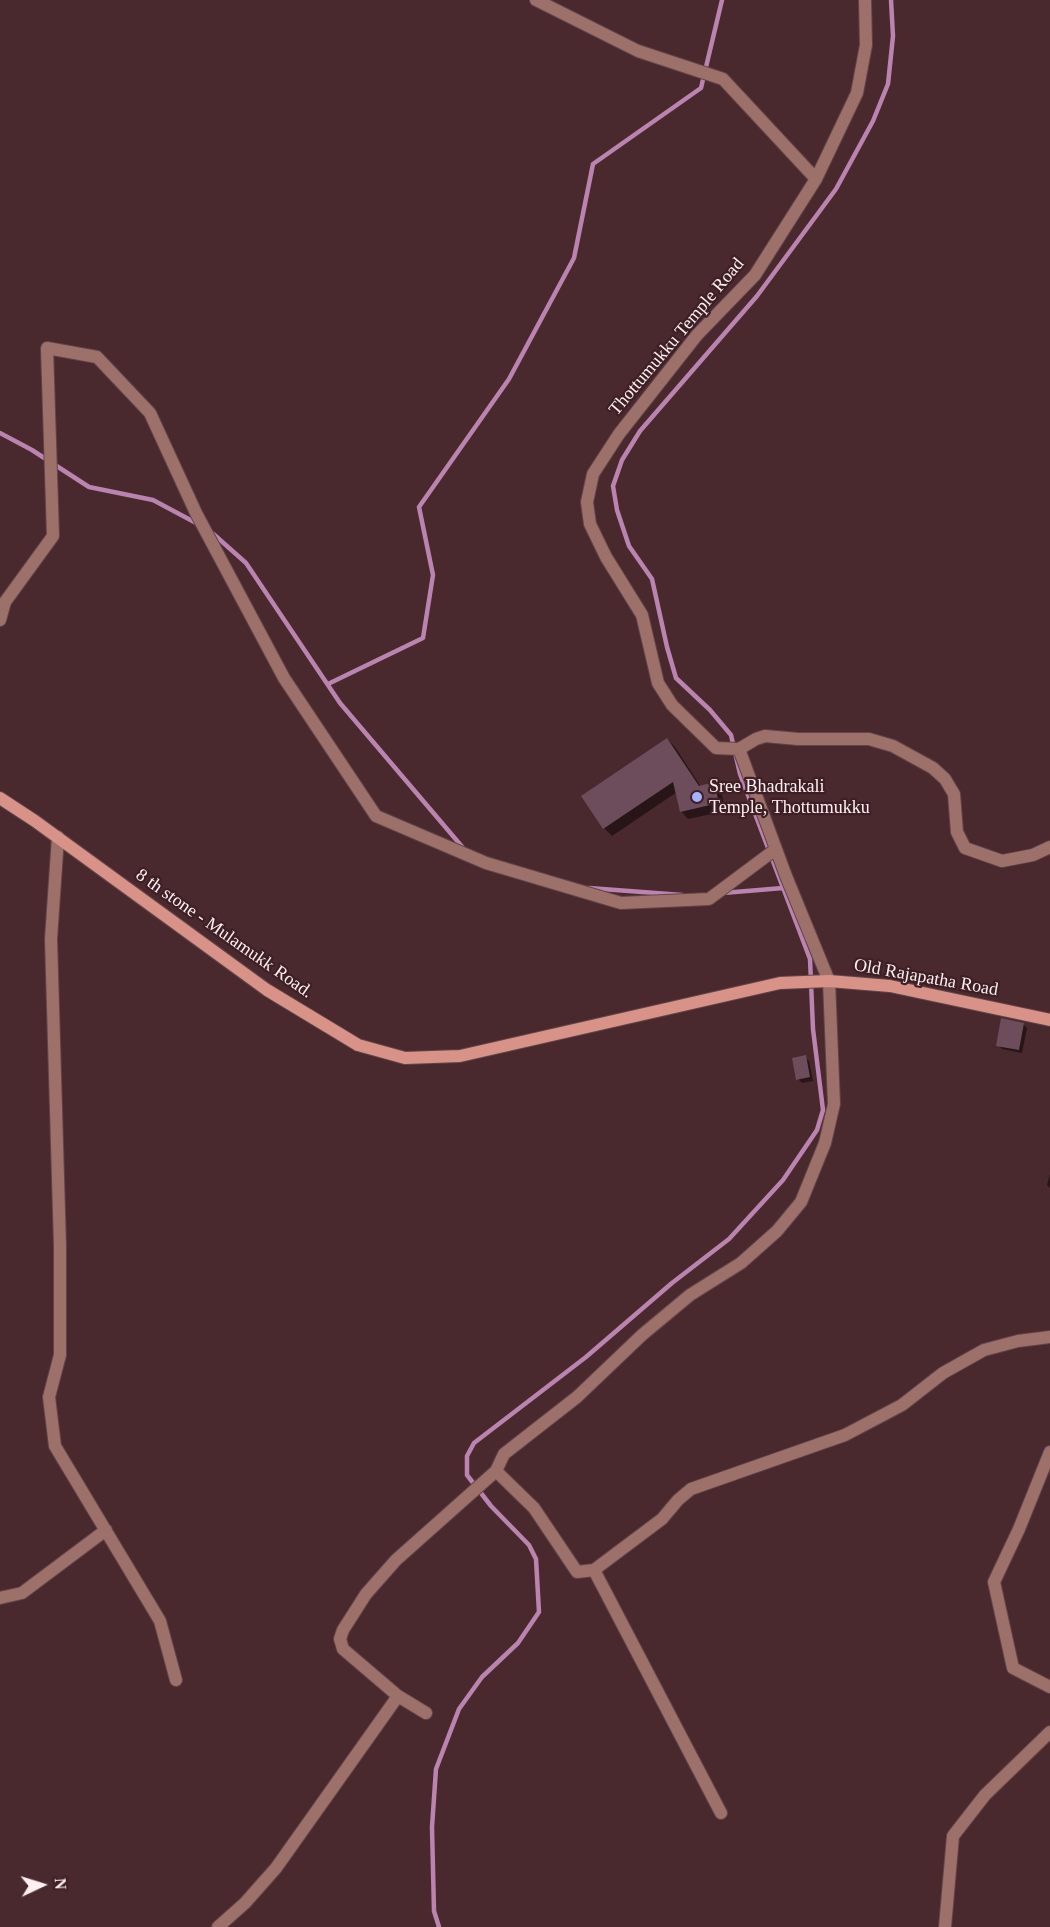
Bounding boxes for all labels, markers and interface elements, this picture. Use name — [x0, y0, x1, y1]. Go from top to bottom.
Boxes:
street label: Thottumukku Temple Road — [605, 254, 749, 420]
place label: Sree Bhadrakali Temple, Thottumukku — [709, 776, 870, 818]
marker: Sree Bhadrakali Temple, Thottumukku — [690, 790, 704, 804]
street label: 8 th stone - Mulamukk Road. — [131, 865, 317, 1003]
street label: Old Rajapatha Road — [852, 955, 1000, 1001]
north arrow — [12, 1855, 72, 1915]
text: N — [52, 1877, 69, 1890]

